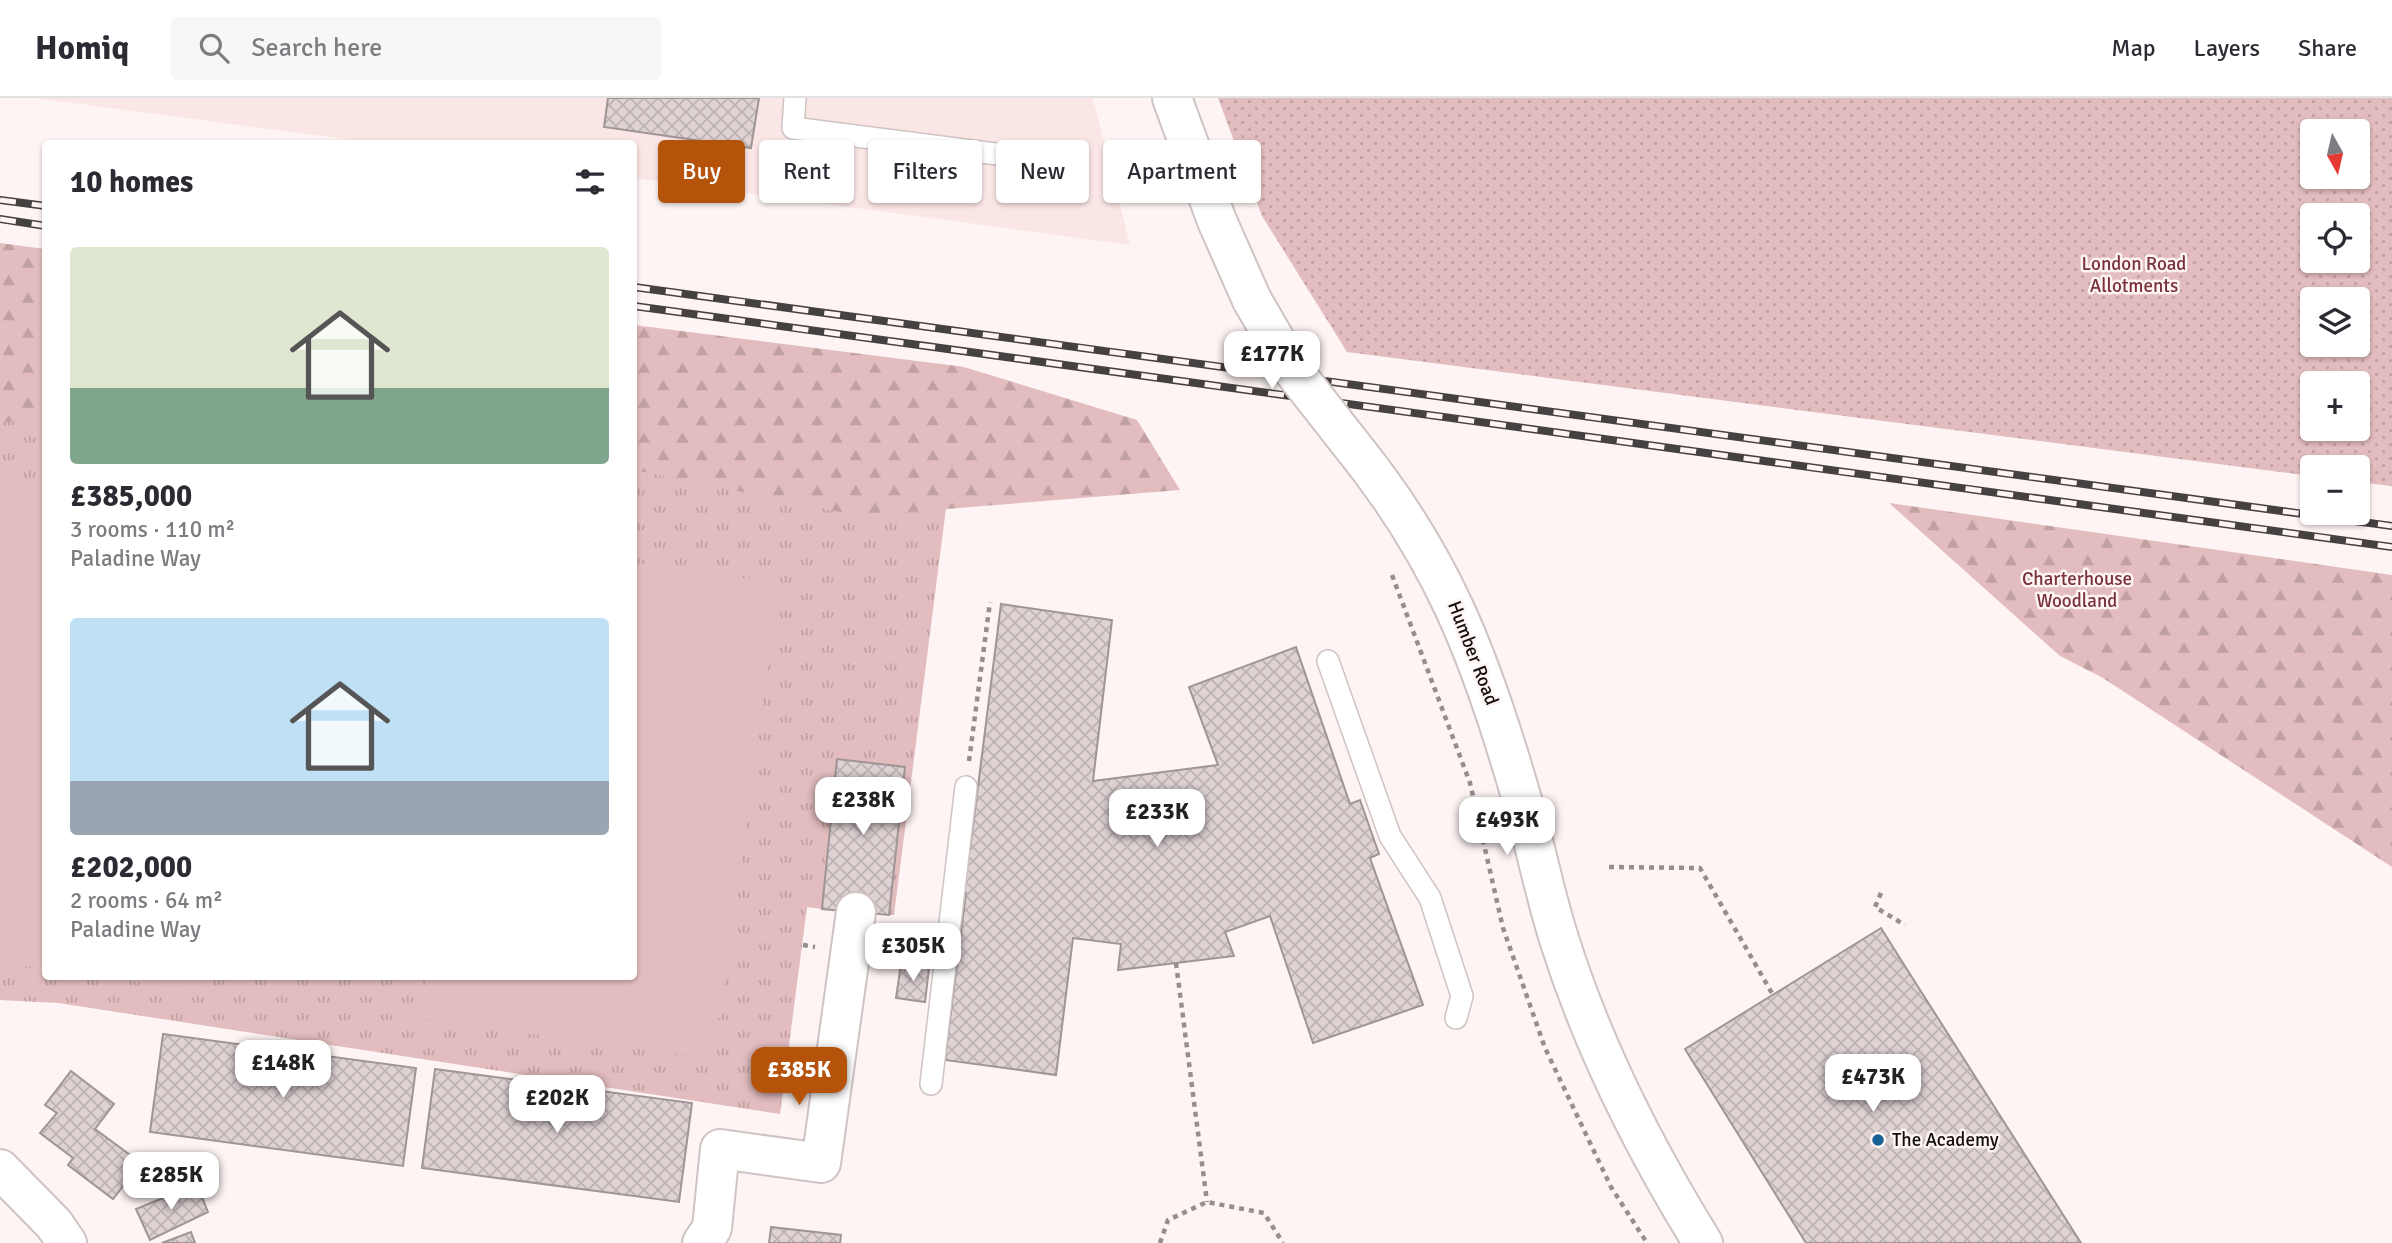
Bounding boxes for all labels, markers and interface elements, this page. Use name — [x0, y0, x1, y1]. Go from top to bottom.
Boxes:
search box — [171, 17, 661, 80]
text: Homiq — [35, 28, 129, 69]
icon: search — [195, 29, 233, 67]
text: Search here — [251, 32, 382, 64]
text: Map — [2111, 33, 2156, 63]
text: Layers — [2194, 33, 2260, 63]
text: Share — [2298, 33, 2357, 63]
north arrow — [2300, 119, 2370, 189]
map controls — [2300, 119, 2370, 525]
chip: Buy — [658, 140, 745, 203]
chip: Rent — [759, 140, 854, 203]
chip: Filters — [868, 140, 982, 203]
chip: New — [996, 140, 1089, 203]
chip: Apartment — [1103, 140, 1261, 203]
icon: filters — [571, 163, 609, 201]
text: 10 homes — [70, 164, 193, 201]
button: locate — [2300, 203, 2370, 273]
park label: London Road Allotments — [2082, 252, 2186, 298]
button: layers — [2300, 287, 2370, 357]
icon: home — [277, 292, 403, 418]
pin: £177K — [1223, 331, 1321, 391]
text: £177K — [1240, 339, 1304, 368]
button: + — [2300, 371, 2370, 441]
button: − — [2300, 455, 2370, 525]
text: £385,000 — [70, 478, 192, 515]
text: 3 rooms · 110 m² — [70, 515, 235, 544]
text: Paladine Way — [70, 544, 201, 573]
park label: Charterhouse Woodland — [2022, 567, 2132, 613]
street label: Humber Road — [1442, 597, 1504, 709]
icon: home — [277, 663, 403, 789]
pin: £238K — [814, 778, 912, 837]
text: £238K — [831, 785, 895, 814]
pin: £233K — [1108, 790, 1206, 849]
text: £233K — [1125, 797, 1189, 826]
pin: £493K — [1458, 798, 1556, 857]
text: £493K — [1475, 805, 1539, 834]
text: £202,000 — [70, 849, 192, 886]
text: 2 rooms · 64 m² — [70, 886, 223, 915]
text: Paladine Way — [70, 915, 201, 944]
pin: £305K — [864, 924, 962, 983]
text: £305K — [881, 931, 945, 960]
pin: £148K — [234, 1040, 332, 1100]
text: £148K — [251, 1048, 315, 1077]
pin: £385K — [750, 1048, 848, 1107]
pin: £473K — [1824, 1054, 1922, 1114]
text: £385K — [767, 1055, 831, 1084]
text: £473K — [1841, 1062, 1905, 1091]
pin: £202K — [508, 1076, 606, 1135]
text: £202K — [525, 1083, 589, 1112]
place label: The Academy — [1892, 1128, 1999, 1152]
marker: The Academy — [1870, 1132, 1886, 1148]
pin: £285K — [122, 1152, 220, 1212]
text: £285K — [139, 1160, 203, 1189]

